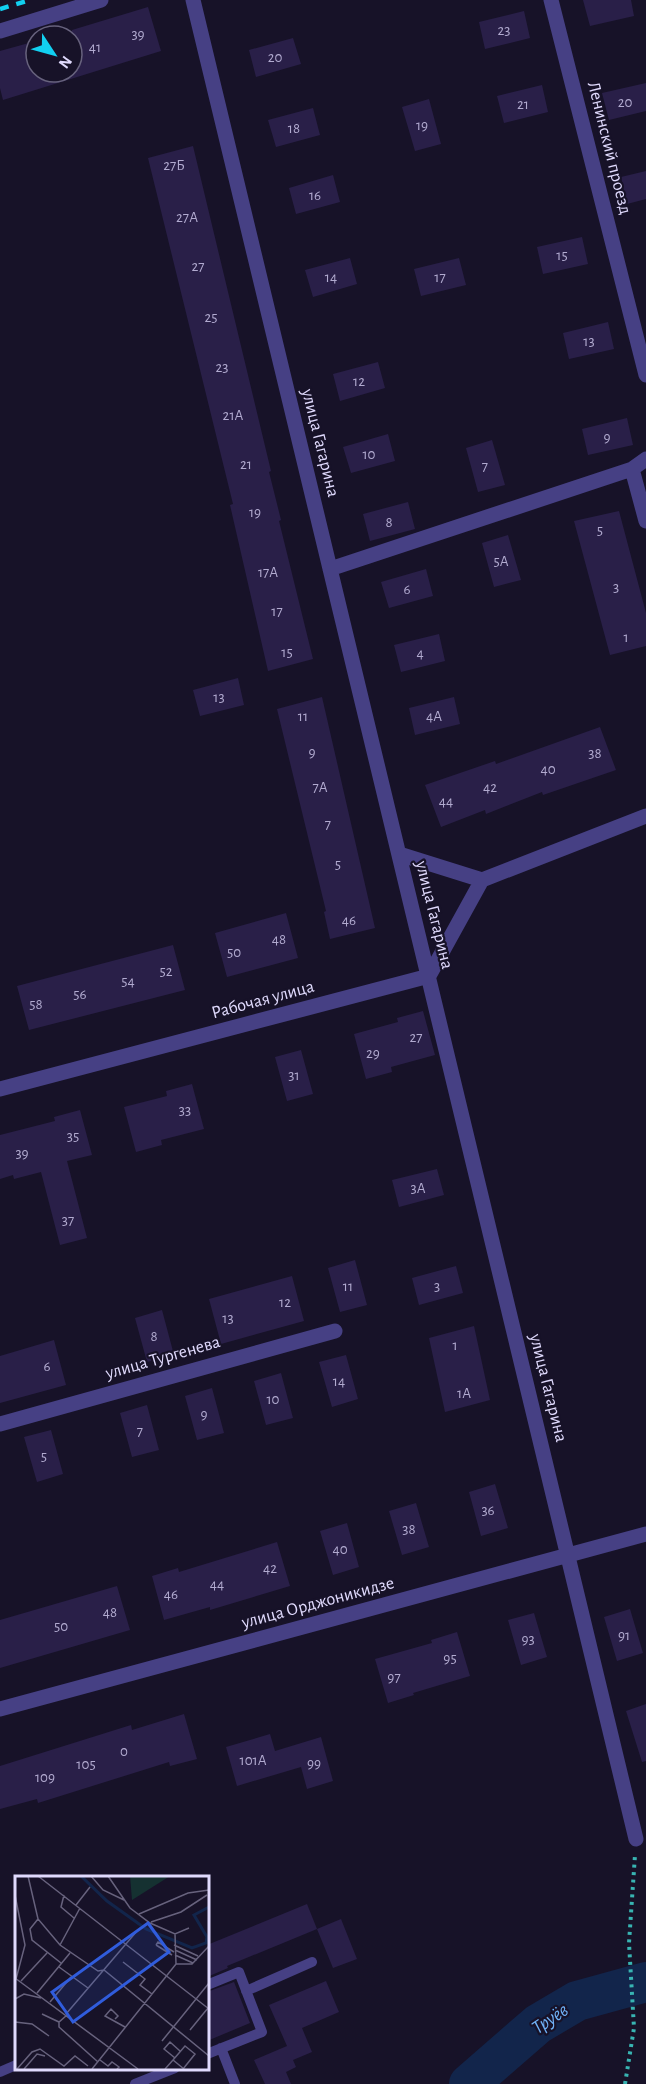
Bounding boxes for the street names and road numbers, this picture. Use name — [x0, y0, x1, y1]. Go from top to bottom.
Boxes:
street label: Ленинский проезд — [584, 80, 634, 216]
street label: улица Гагарина — [298, 386, 342, 499]
street label: улица Гагарина — [412, 858, 456, 971]
street label: Рабочая улица — [209, 977, 316, 1022]
street label: улица Гагарина — [526, 1331, 570, 1444]
street label: улица Тургенева — [103, 1333, 222, 1383]
street label: улица Орджоникидзе — [239, 1574, 396, 1632]

